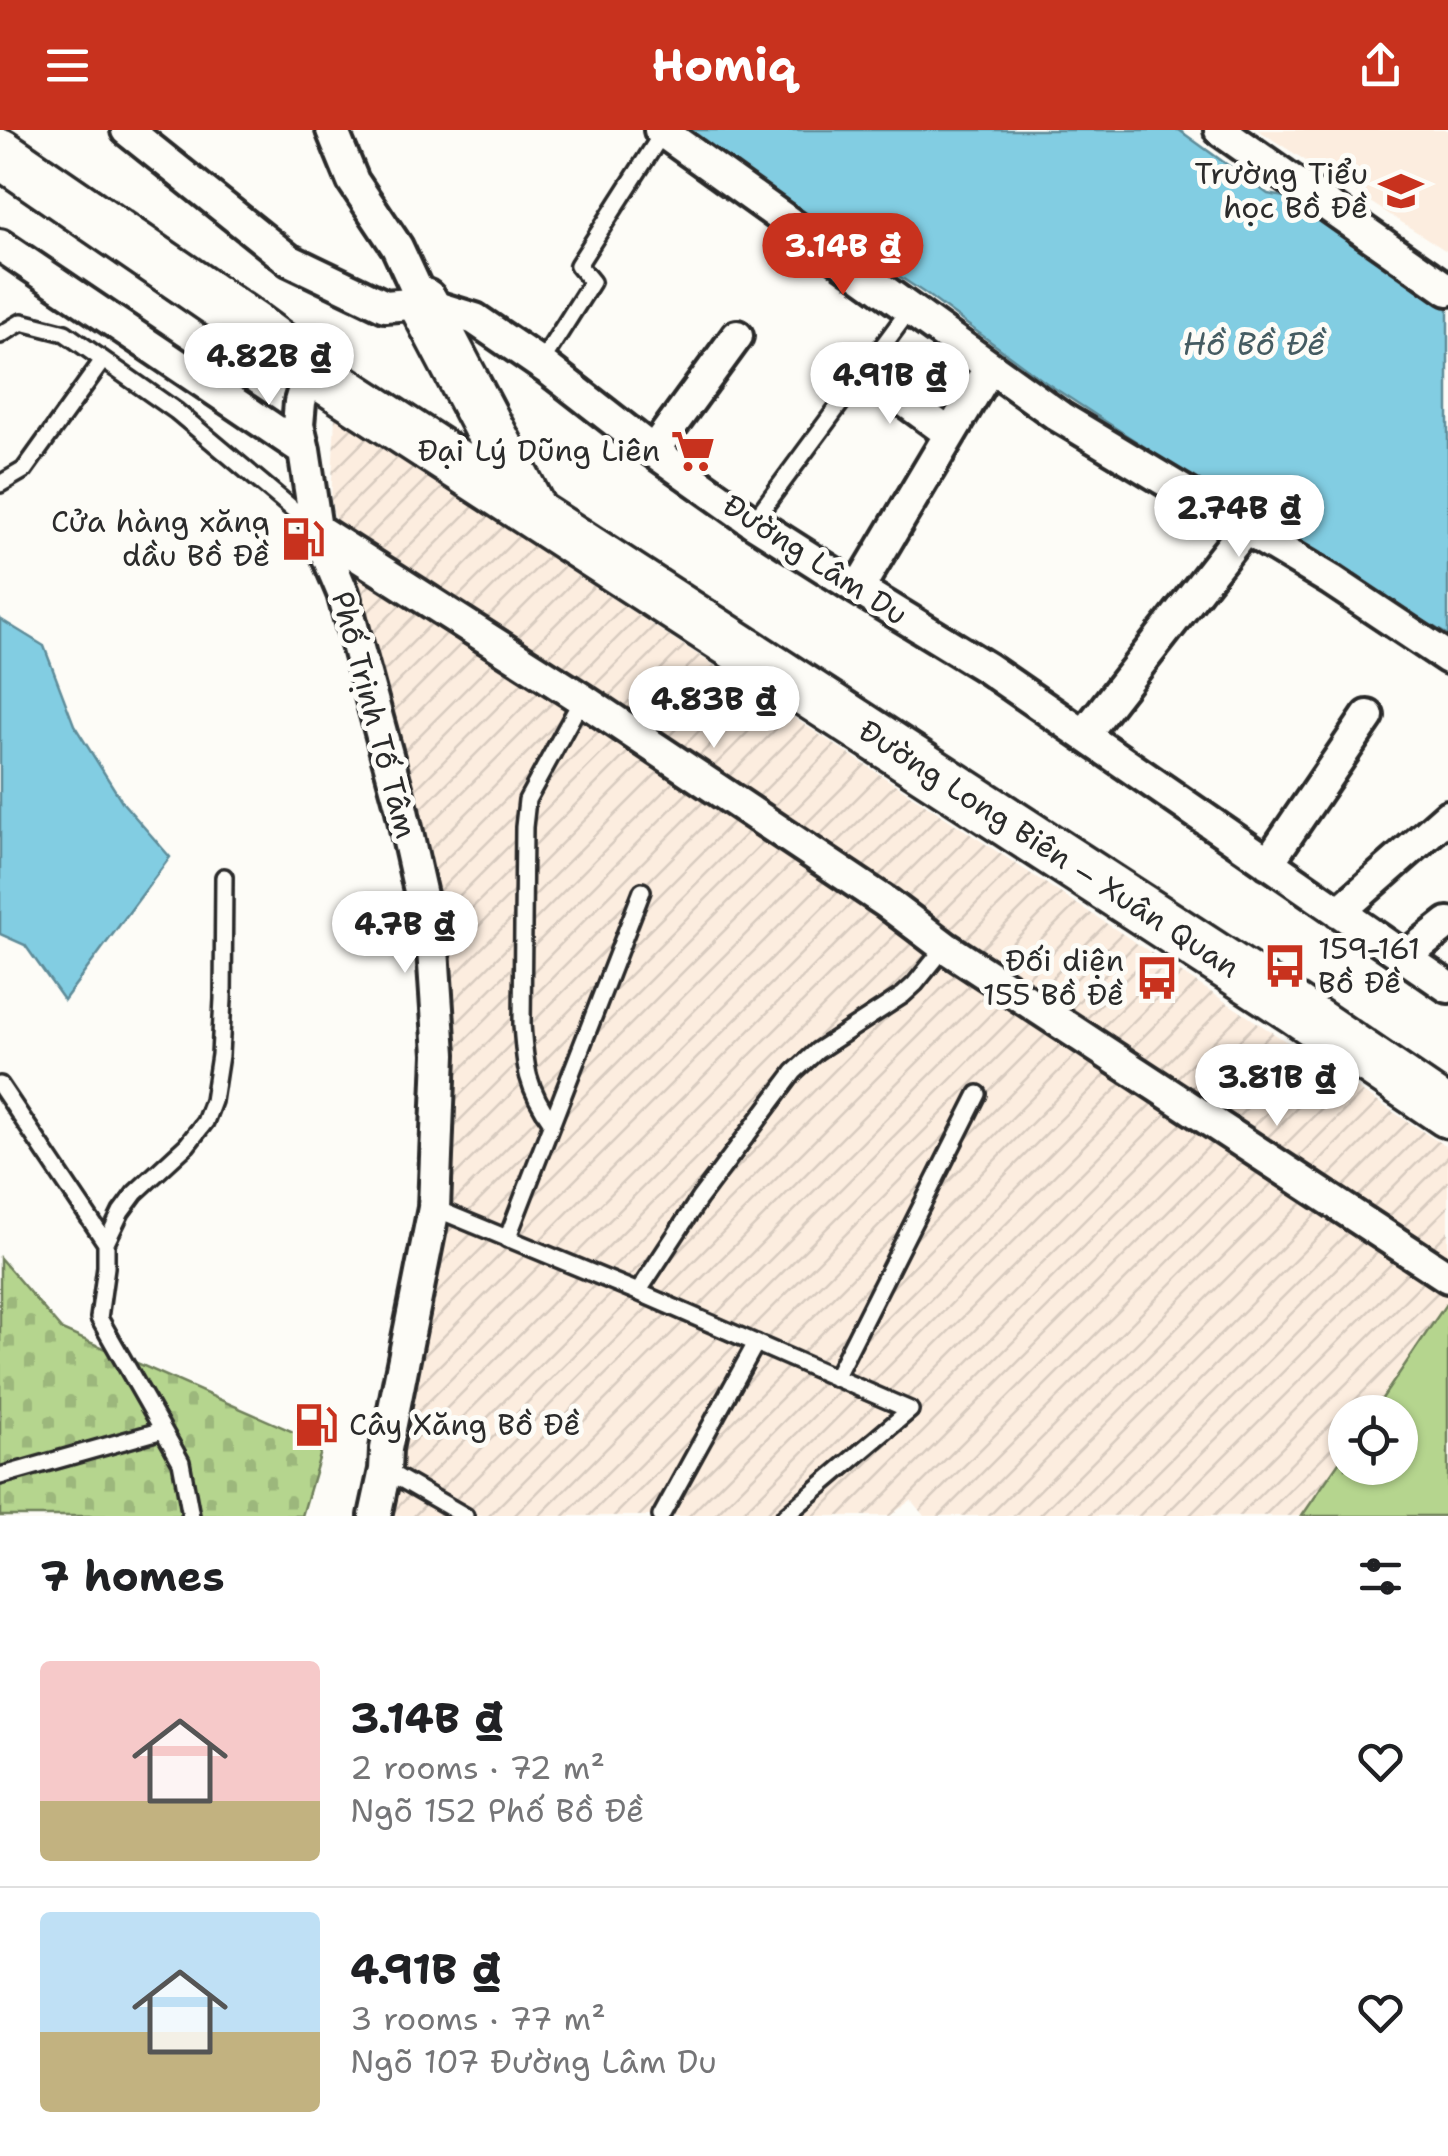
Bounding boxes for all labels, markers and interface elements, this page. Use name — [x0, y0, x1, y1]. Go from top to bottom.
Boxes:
text: Homiq — [652, 35, 796, 95]
icon: menu — [40, 38, 95, 93]
icon: share — [1353, 38, 1408, 93]
place label: Trường Tiểu học Bồ Đề — [1195, 153, 1368, 228]
school or university icon: Trường Tiểu học Bồ Đề — [1377, 167, 1425, 215]
pin: 3.14B ₫ — [751, 213, 935, 298]
text: 3.14B ₫ — [784, 224, 902, 267]
water label: Hồ Bồ Đề — [1183, 322, 1327, 365]
pin: 4.82B ₫ — [177, 323, 361, 408]
text: 4.82B ₫ — [206, 334, 332, 377]
pin: 4.91B ₫ — [798, 342, 982, 427]
text: 4.91B ₫ — [832, 353, 948, 396]
supermarket icon: Đại Lý Dũng Liên — [669, 427, 717, 475]
place label: Đại Lý Dũng Liên — [418, 430, 660, 471]
pin: 2.74B ₫ — [1147, 475, 1331, 560]
street label: Đường Lâm Du — [715, 485, 916, 635]
text: 2.74B ₫ — [1176, 486, 1302, 529]
place label: Cửa hàng xăng dầu Bồ Đề — [51, 501, 270, 576]
fuel station icon: Cửa hàng xăng dầu Bồ Đề — [279, 515, 327, 563]
street label: Phố Trịnh Tố Tâm — [322, 587, 427, 843]
pin: 4.83B ₫ — [622, 666, 806, 751]
text: 4.83B ₫ — [651, 677, 777, 720]
street label: Đường Long Biên – Xuân Quan — [851, 710, 1247, 987]
pin: 4.7B ₫ — [324, 891, 486, 976]
text: 4.7B ₫ — [354, 902, 456, 945]
place label: 159-161 Bồ Đề — [1318, 928, 1420, 1003]
place label: Đối diện 155 Bồ Đề — [983, 940, 1124, 1015]
bus stop icon: 159-161 Bồ Đề — [1261, 942, 1309, 990]
bus stop icon: Đối diện 155 Bồ Đề — [1133, 954, 1181, 1002]
pin: 3.81B ₫ — [1185, 1044, 1369, 1129]
text: 3.81B ₫ — [1217, 1055, 1337, 1098]
map controls — [1328, 1395, 1418, 1485]
button: locate — [1328, 1395, 1418, 1485]
fuel station icon: Cây Xăng Bồ Đề — [292, 1401, 340, 1449]
place label: Cây Xăng Bồ Đề — [349, 1404, 580, 1445]
text: 7 homes — [40, 1548, 225, 1604]
icon: filters — [1353, 1549, 1408, 1604]
text: 3.14B ₫ — [350, 1690, 504, 1746]
icon: home — [120, 1701, 240, 1821]
icon: heart — [1353, 1734, 1408, 1789]
text: 2 rooms · 72 m² — [350, 1746, 605, 1789]
text: Ngõ 152 Phố Bồ Đề — [350, 1789, 644, 1832]
text: 4.91B ₫ — [350, 1941, 501, 1997]
icon: home — [120, 1952, 240, 2072]
icon: heart — [1353, 1985, 1408, 2040]
text: 3 rooms · 77 m² — [350, 1997, 606, 2040]
text: Ngõ 107 Đường Lâm Du — [350, 2040, 717, 2083]

